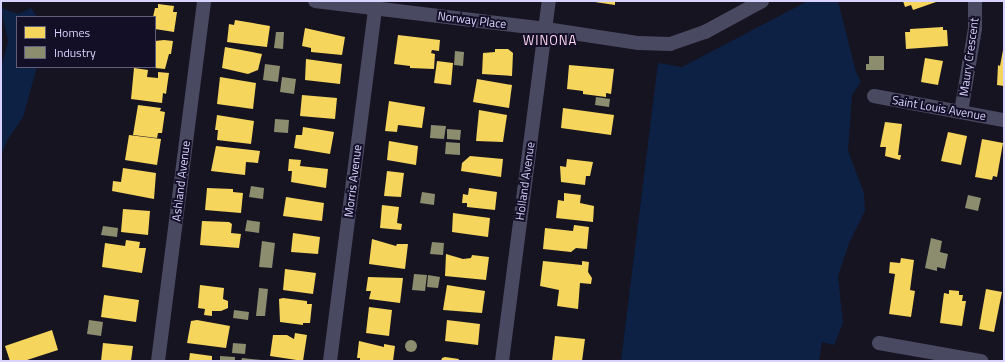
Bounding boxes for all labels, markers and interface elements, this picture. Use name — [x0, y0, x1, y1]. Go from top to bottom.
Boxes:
street label: Norway Place — [437, 9, 507, 31]
legend — [16, 16, 156, 68]
street label: Maury Crescent — [956, 17, 982, 97]
text: Homes — [54, 23, 90, 42]
district label: WINONA — [523, 32, 577, 48]
text: Industry — [54, 43, 96, 62]
street label: Saint Louis Avenue — [891, 93, 987, 123]
street label: Ashland Avenue — [169, 140, 193, 222]
street label: Holland Avenue — [512, 141, 538, 221]
street label: Morris Avenue — [341, 144, 365, 218]

